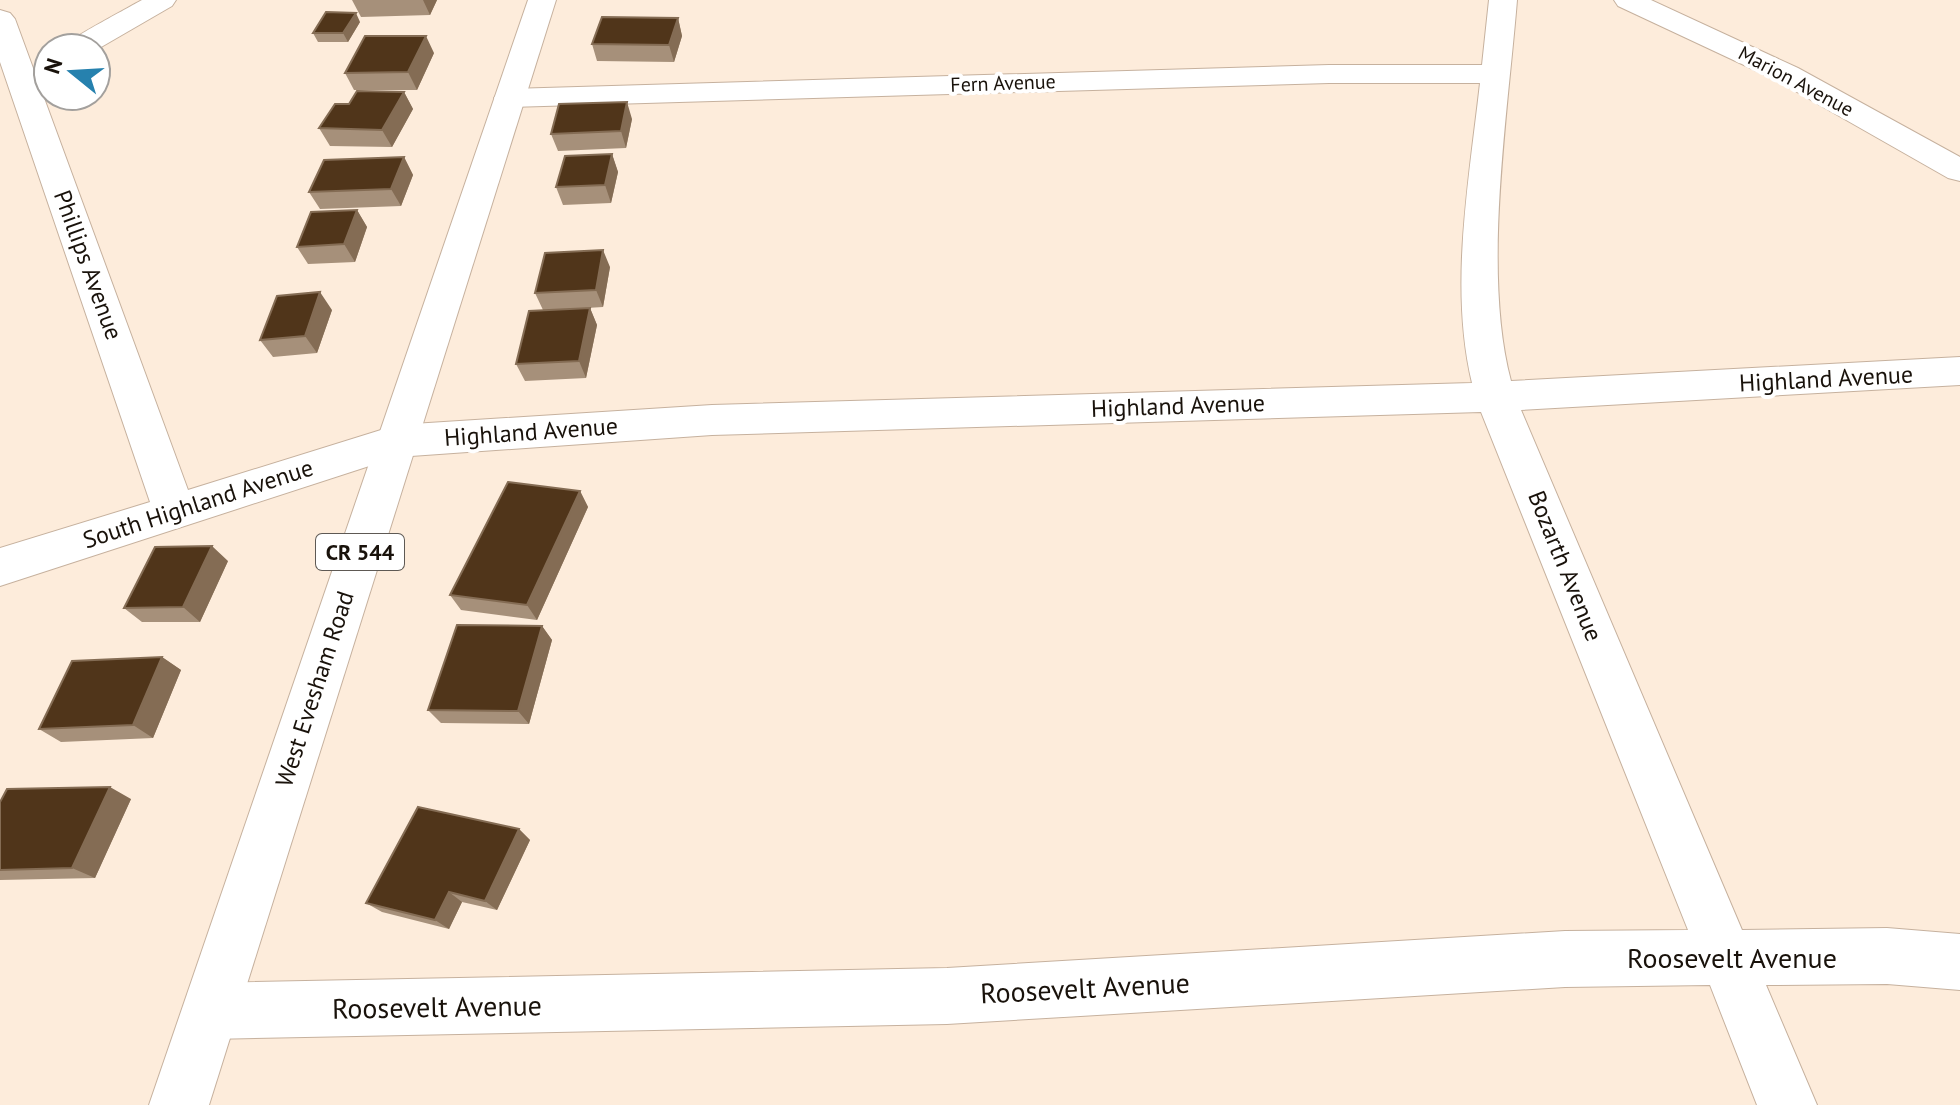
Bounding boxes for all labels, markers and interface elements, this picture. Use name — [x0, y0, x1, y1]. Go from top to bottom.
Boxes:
north arrow — [32, 32, 112, 112]
street label: Marion Avenue — [1734, 40, 1858, 122]
text: N — [37, 55, 69, 77]
street label: Fern Avenue — [950, 68, 1056, 98]
street label: Phillips Avenue — [47, 186, 130, 344]
street label: Highland Avenue — [1738, 358, 1914, 399]
street label: Highland Avenue — [1090, 387, 1266, 424]
street label: Highland Avenue — [443, 410, 619, 453]
street label: South Highland Avenue — [79, 452, 317, 555]
street label: Bozarth Avenue — [1521, 486, 1610, 646]
road number: CR 544 — [316, 534, 404, 570]
street label: West Evesham Road — [268, 587, 361, 791]
street label: Roosevelt Avenue — [1627, 939, 1837, 976]
street label: Roosevelt Avenue — [979, 964, 1191, 1011]
street label: Roosevelt Avenue — [332, 986, 542, 1027]

